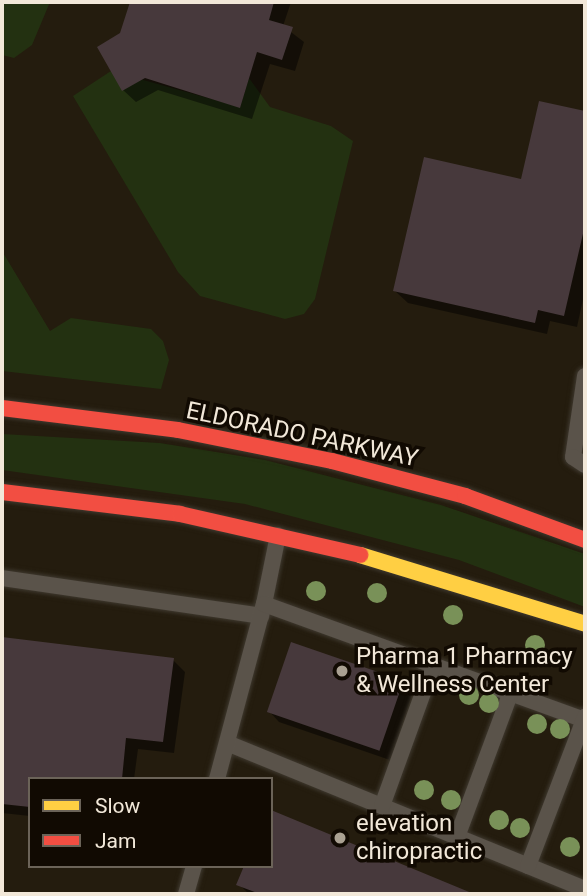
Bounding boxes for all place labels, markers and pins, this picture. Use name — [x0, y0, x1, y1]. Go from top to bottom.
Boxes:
place label: Pharma 1 Pharmacy & Wellness Center — [356, 643, 573, 699]
marker: Pharma 1 Pharmacy & Wellness Center — [334, 663, 350, 679]
place label: elevation chiropractic — [356, 810, 482, 866]
marker: elevation chiropractic — [330, 828, 350, 848]

